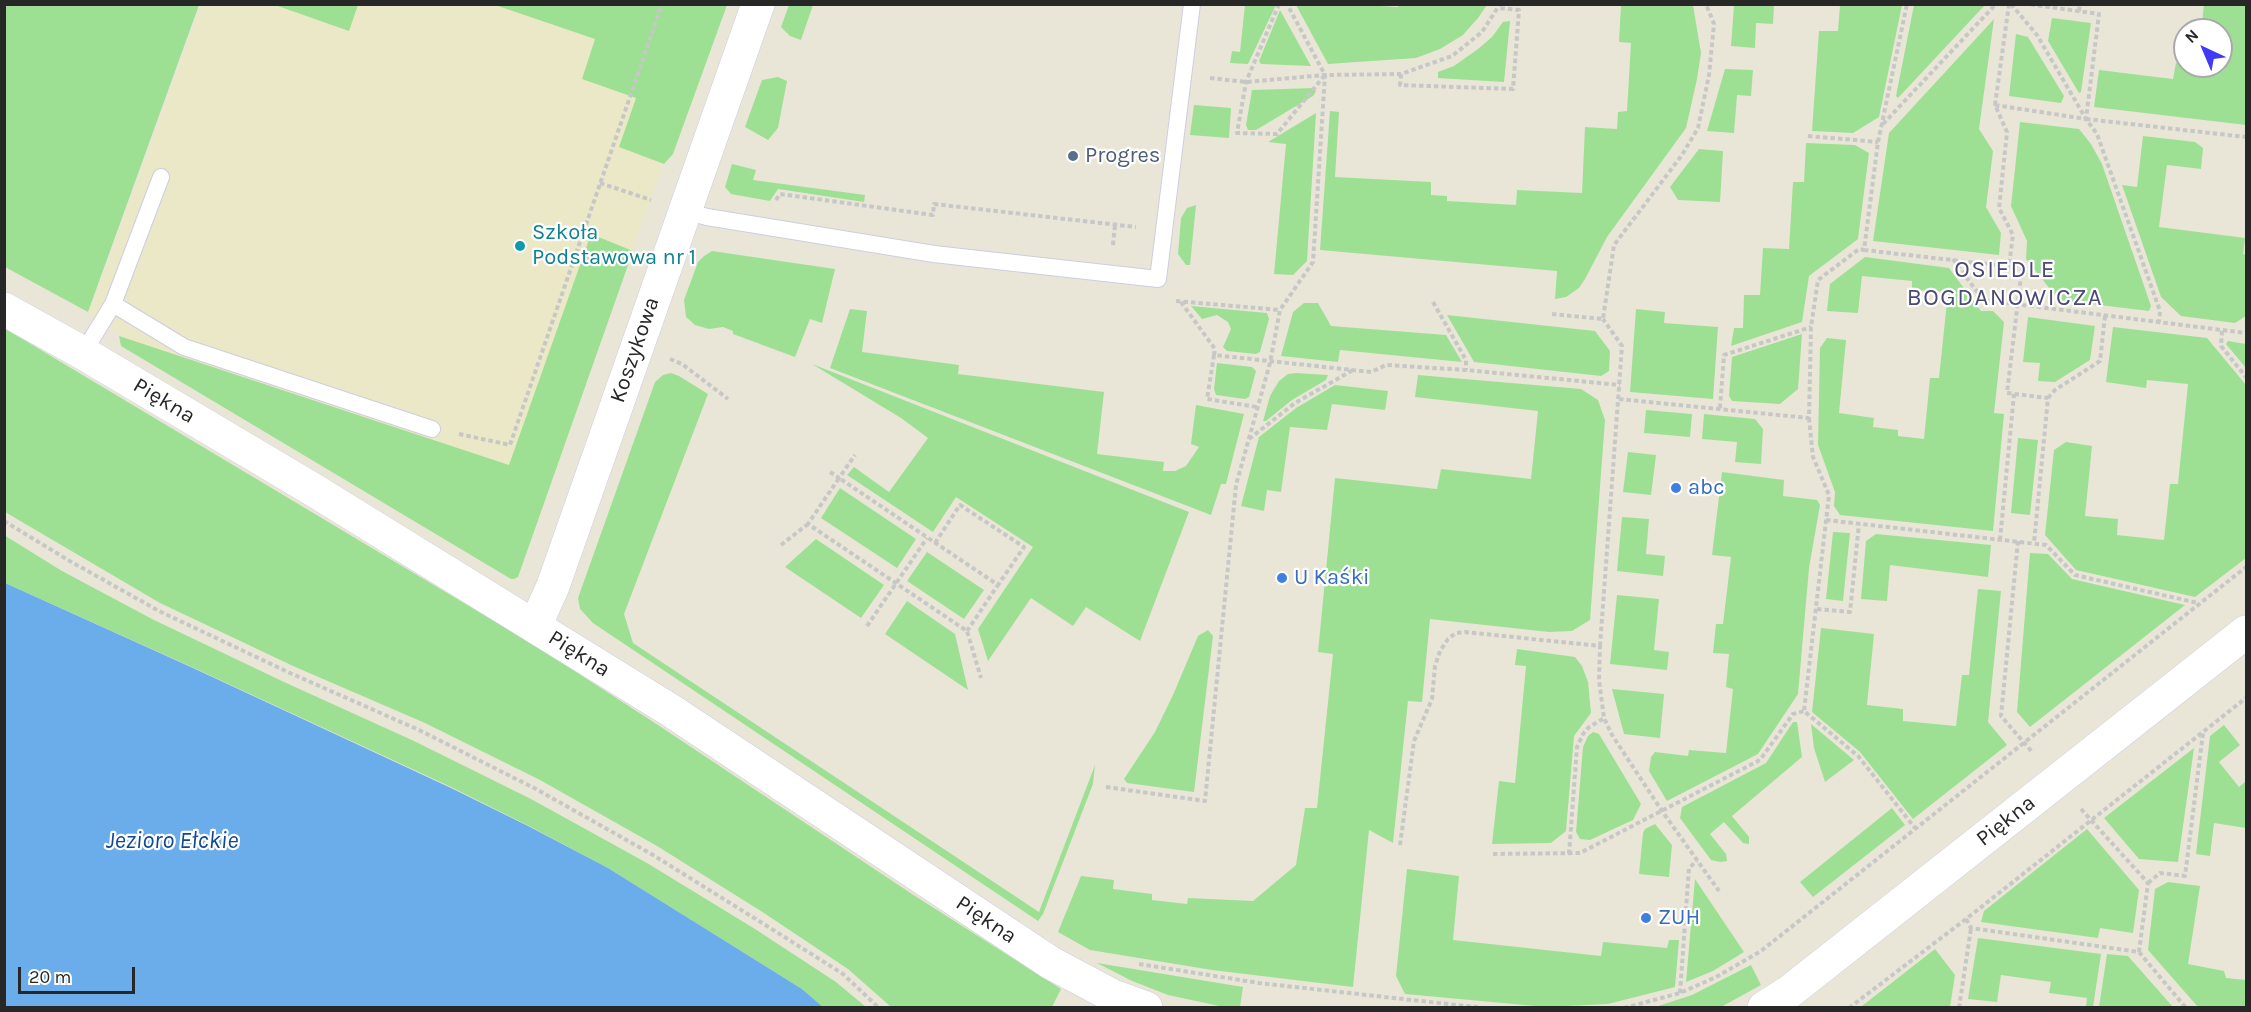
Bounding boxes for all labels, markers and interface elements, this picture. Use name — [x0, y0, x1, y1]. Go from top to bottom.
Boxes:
north arrow — [2173, 18, 2233, 78]
text: N — [2181, 25, 2202, 47]
place label: Progres — [1085, 143, 1160, 169]
marker: Progres — [1066, 149, 1080, 163]
place label: Szkoła Podstawowa nr 1 — [532, 220, 696, 272]
marker: Szkoła Podstawowa nr 1 — [513, 239, 527, 253]
district label: OSIEDLE BOGDANOWICZA — [1907, 256, 2103, 312]
street label: Koszykowa — [605, 294, 665, 406]
street label: Piękna — [128, 372, 200, 430]
place label: abc — [1688, 475, 1724, 501]
marker: abc — [1669, 481, 1683, 495]
place label: U Kaśki — [1294, 565, 1370, 591]
marker: U Kaśki — [1275, 571, 1289, 585]
street label: Piękna — [543, 625, 615, 683]
street label: Piękna — [1971, 790, 2041, 852]
water label: Jezioro Ełckie — [106, 827, 238, 855]
street label: Piękna — [951, 890, 1021, 950]
place label: ZUH — [1658, 905, 1700, 931]
marker: ZUH — [1639, 911, 1653, 925]
scale bar — [21, 955, 138, 993]
text: 20 m — [29, 966, 71, 988]

